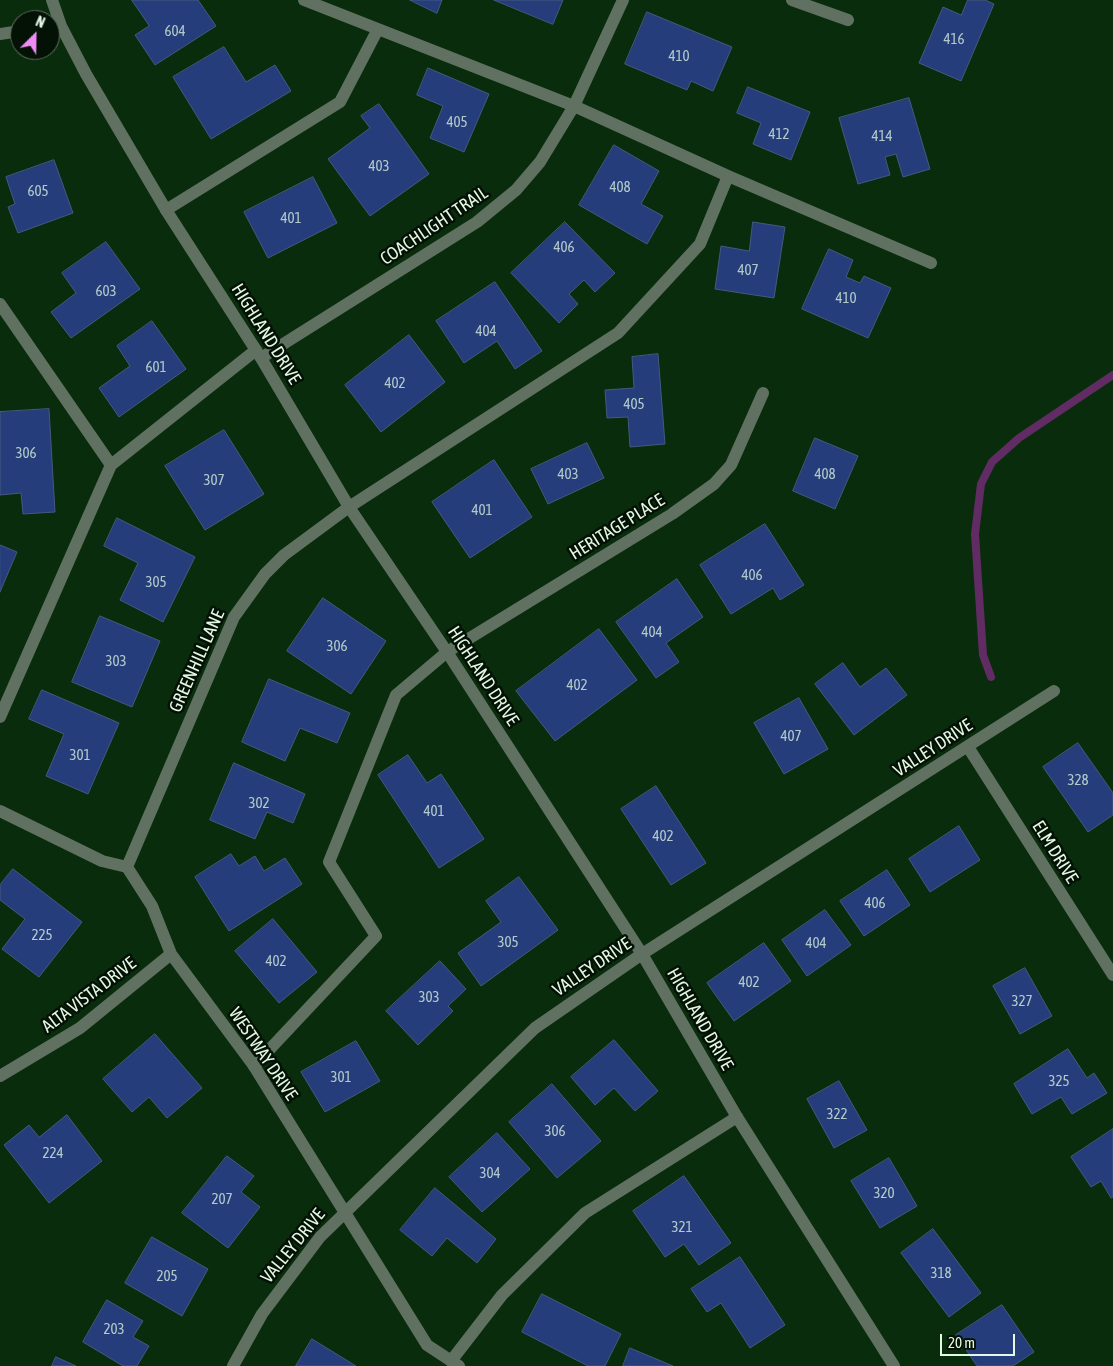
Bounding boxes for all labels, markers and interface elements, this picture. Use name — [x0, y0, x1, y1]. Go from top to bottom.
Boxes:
north arrow — [10, 10, 60, 60]
text: N — [34, 13, 47, 31]
house number: 604 — [164, 22, 186, 40]
house number: 416 — [943, 30, 965, 48]
house number: 410 — [668, 47, 690, 65]
house number: 405 — [446, 113, 468, 131]
house number: 412 — [768, 125, 790, 143]
house number: 414 — [871, 127, 893, 145]
house number: 403 — [368, 157, 390, 175]
house number: 408 — [609, 178, 631, 196]
house number: 605 — [27, 182, 49, 200]
street label: COACHLIGHT TRAIL — [376, 182, 492, 270]
house number: 401 — [280, 209, 302, 227]
house number: 406 — [553, 238, 575, 256]
house number: 407 — [737, 261, 759, 279]
street label: HIGHLAND DRIVE — [227, 280, 305, 388]
house number: 603 — [95, 282, 117, 300]
house number: 410 — [835, 289, 857, 307]
house number: 404 — [475, 322, 497, 340]
house number: 601 — [145, 358, 167, 376]
house number: 402 — [384, 374, 406, 392]
house number: 405 — [623, 395, 645, 413]
house number: 306 — [15, 444, 37, 462]
house number: 403 — [557, 465, 579, 483]
house number: 408 — [814, 465, 836, 483]
house number: 307 — [203, 471, 225, 489]
street label: HERITAGE PLACE — [566, 489, 668, 565]
house number: 401 — [471, 501, 493, 519]
house number: 406 — [741, 566, 763, 584]
house number: 305 — [145, 573, 167, 591]
street label: GREENHILL LANE — [165, 606, 229, 716]
street label: HIGHLAND DRIVE — [443, 622, 523, 730]
house number: 404 — [641, 623, 663, 641]
house number: 306 — [326, 637, 348, 655]
house number: 303 — [105, 652, 127, 670]
house number: 402 — [566, 676, 588, 694]
street label: VALLEY DRIVE — [890, 715, 976, 781]
house number: 407 — [780, 727, 802, 745]
house number: 301 — [69, 746, 91, 764]
house number: 328 — [1067, 771, 1089, 789]
house number: 302 — [248, 794, 270, 812]
house number: 401 — [423, 802, 445, 820]
street label: ELM DRIVE — [1027, 817, 1083, 887]
house number: 402 — [652, 827, 674, 845]
house number: 406 — [864, 894, 886, 912]
house number: 225 — [31, 926, 53, 944]
house number: 305 — [497, 933, 519, 951]
street label: VALLEY DRIVE — [549, 933, 635, 1001]
house number: 404 — [805, 934, 827, 952]
house number: 402 — [265, 952, 287, 970]
street label: ALTA VISTA DRIVE — [38, 953, 140, 1037]
street label: HIGHLAND DRIVE — [662, 964, 738, 1074]
house number: 402 — [738, 973, 760, 991]
house number: 303 — [418, 988, 440, 1006]
house number: 327 — [1011, 992, 1033, 1010]
street label: WESTWAY DRIVE — [224, 1003, 302, 1105]
house number: 301 — [330, 1068, 352, 1086]
house number: 325 — [1048, 1072, 1070, 1090]
house number: 322 — [826, 1105, 848, 1123]
house number: 306 — [544, 1122, 566, 1140]
house number: 224 — [42, 1144, 64, 1162]
house number: 304 — [479, 1164, 501, 1182]
house number: 320 — [873, 1184, 895, 1202]
house number: 207 — [211, 1190, 233, 1208]
street label: VALLEY DRIVE — [256, 1204, 330, 1288]
house number: 321 — [671, 1218, 693, 1236]
house number: 318 — [930, 1264, 952, 1282]
house number: 205 — [156, 1267, 178, 1285]
house number: 203 — [103, 1320, 125, 1338]
scale bar — [943, 1324, 1018, 1356]
text: 20 m — [948, 1334, 975, 1351]

